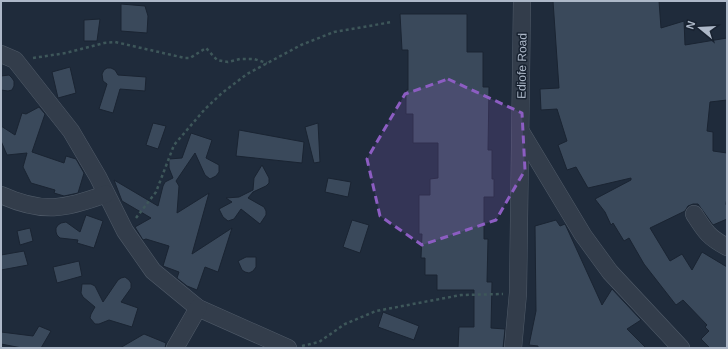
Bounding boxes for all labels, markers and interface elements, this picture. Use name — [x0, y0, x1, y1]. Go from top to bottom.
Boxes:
north arrow — [680, 8, 720, 48]
text: N — [684, 19, 697, 31]
street label: Ediofe Road — [514, 33, 530, 99]

